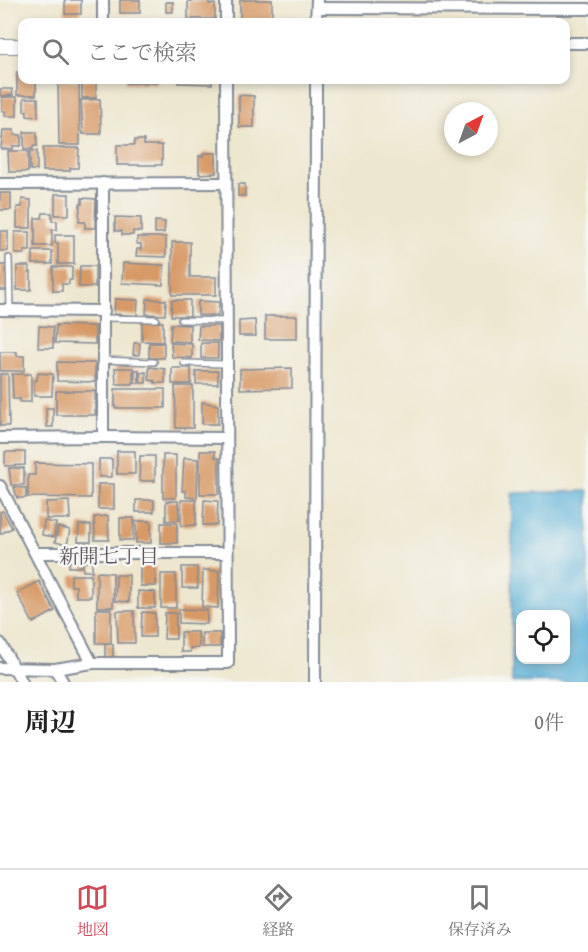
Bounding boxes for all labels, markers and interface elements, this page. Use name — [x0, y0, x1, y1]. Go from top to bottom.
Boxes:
search box — [18, 18, 570, 84]
icon: search — [39, 35, 72, 68]
text: ここで検索 — [87, 36, 197, 68]
north arrow — [444, 102, 498, 156]
district label: 新開七丁目 — [59, 541, 159, 570]
map controls — [516, 610, 570, 664]
button: locate — [516, 610, 570, 664]
text: 周辺 — [24, 702, 76, 741]
text: 0件 — [534, 707, 564, 736]
tab: 地図 — [76, 881, 109, 941]
tab: 経路 — [262, 881, 295, 941]
tab: 保存済み — [448, 881, 512, 941]

